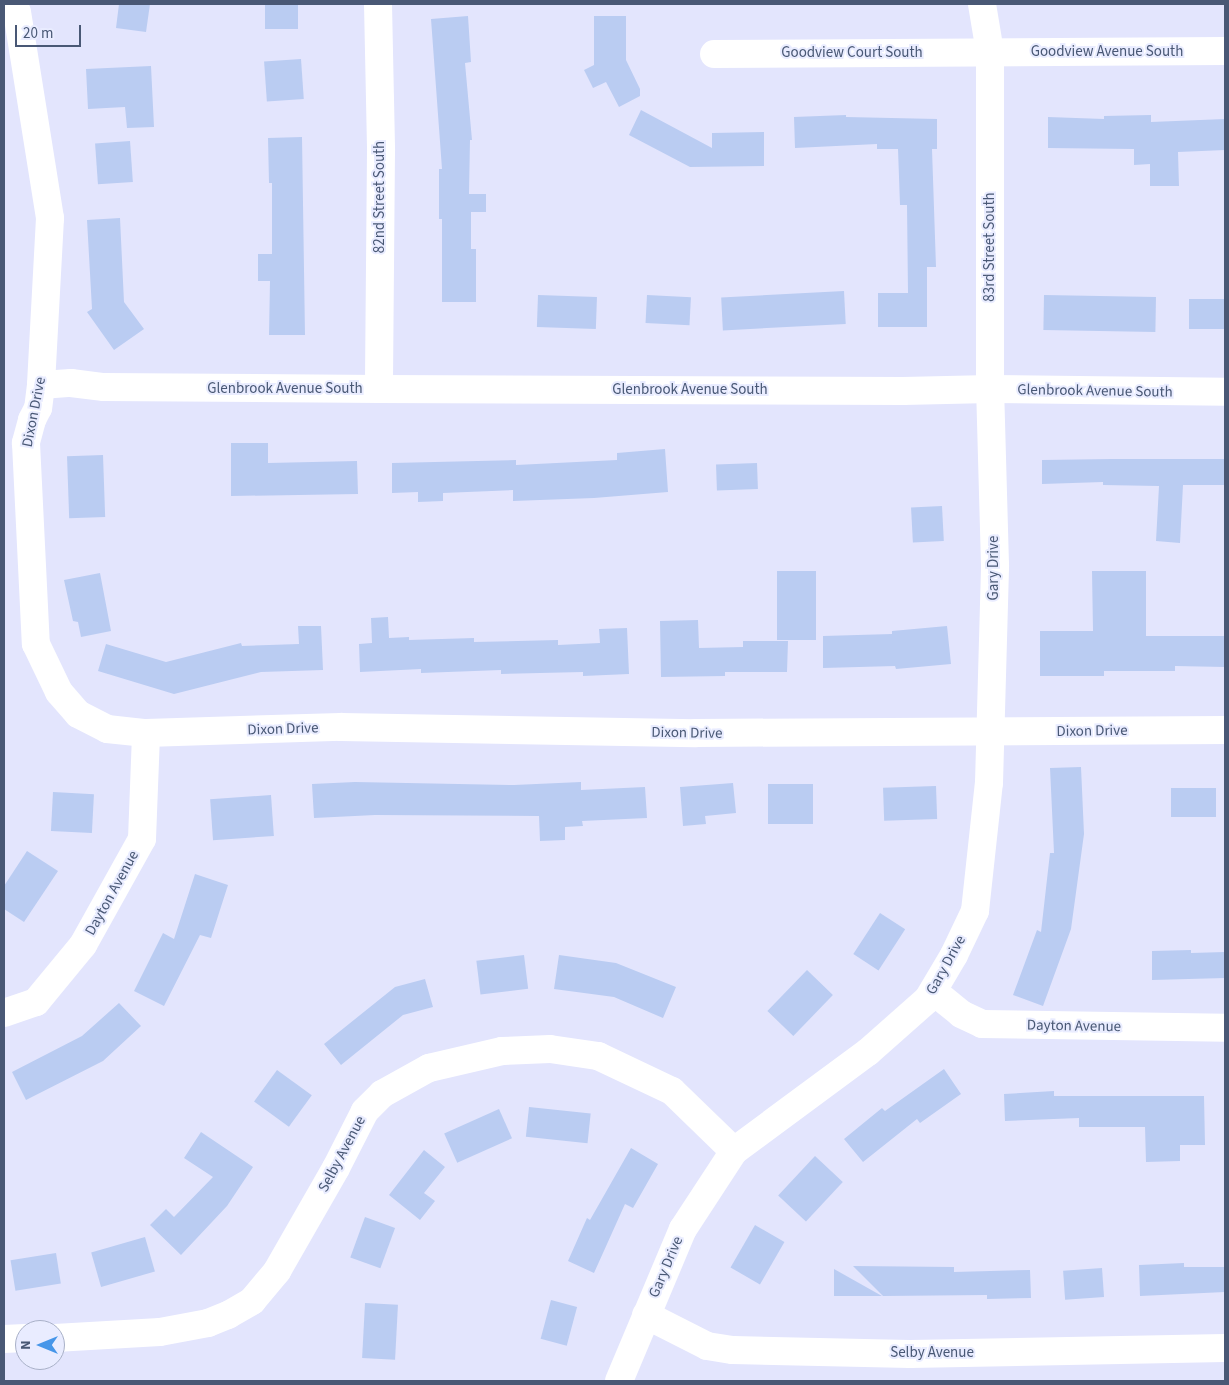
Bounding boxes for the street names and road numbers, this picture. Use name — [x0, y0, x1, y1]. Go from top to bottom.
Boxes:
street label: Goodview Avenue South — [1031, 43, 1183, 61]
street label: Goodview Court South — [781, 44, 923, 62]
street label: 82nd Street South — [371, 141, 389, 253]
street label: 83rd Street South — [981, 192, 999, 302]
street label: Dixon Drive — [18, 375, 50, 449]
street label: Glenbrook Avenue South — [207, 380, 363, 398]
street label: Glenbrook Avenue South — [612, 381, 768, 399]
street label: Glenbrook Avenue South — [1017, 381, 1173, 401]
street label: Gary Drive — [985, 536, 1003, 600]
street label: Dixon Drive — [247, 719, 319, 739]
street label: Dixon Drive — [1056, 721, 1128, 741]
street label: Dixon Drive — [651, 723, 723, 743]
street label: Dayton Avenue — [81, 847, 143, 939]
street label: Gary Drive — [922, 932, 970, 998]
street label: Dayton Avenue — [1027, 1016, 1121, 1036]
street label: Selby Avenue — [314, 1113, 370, 1195]
street label: Gary Drive — [645, 1234, 687, 1300]
street label: Selby Avenue — [890, 1344, 974, 1362]

